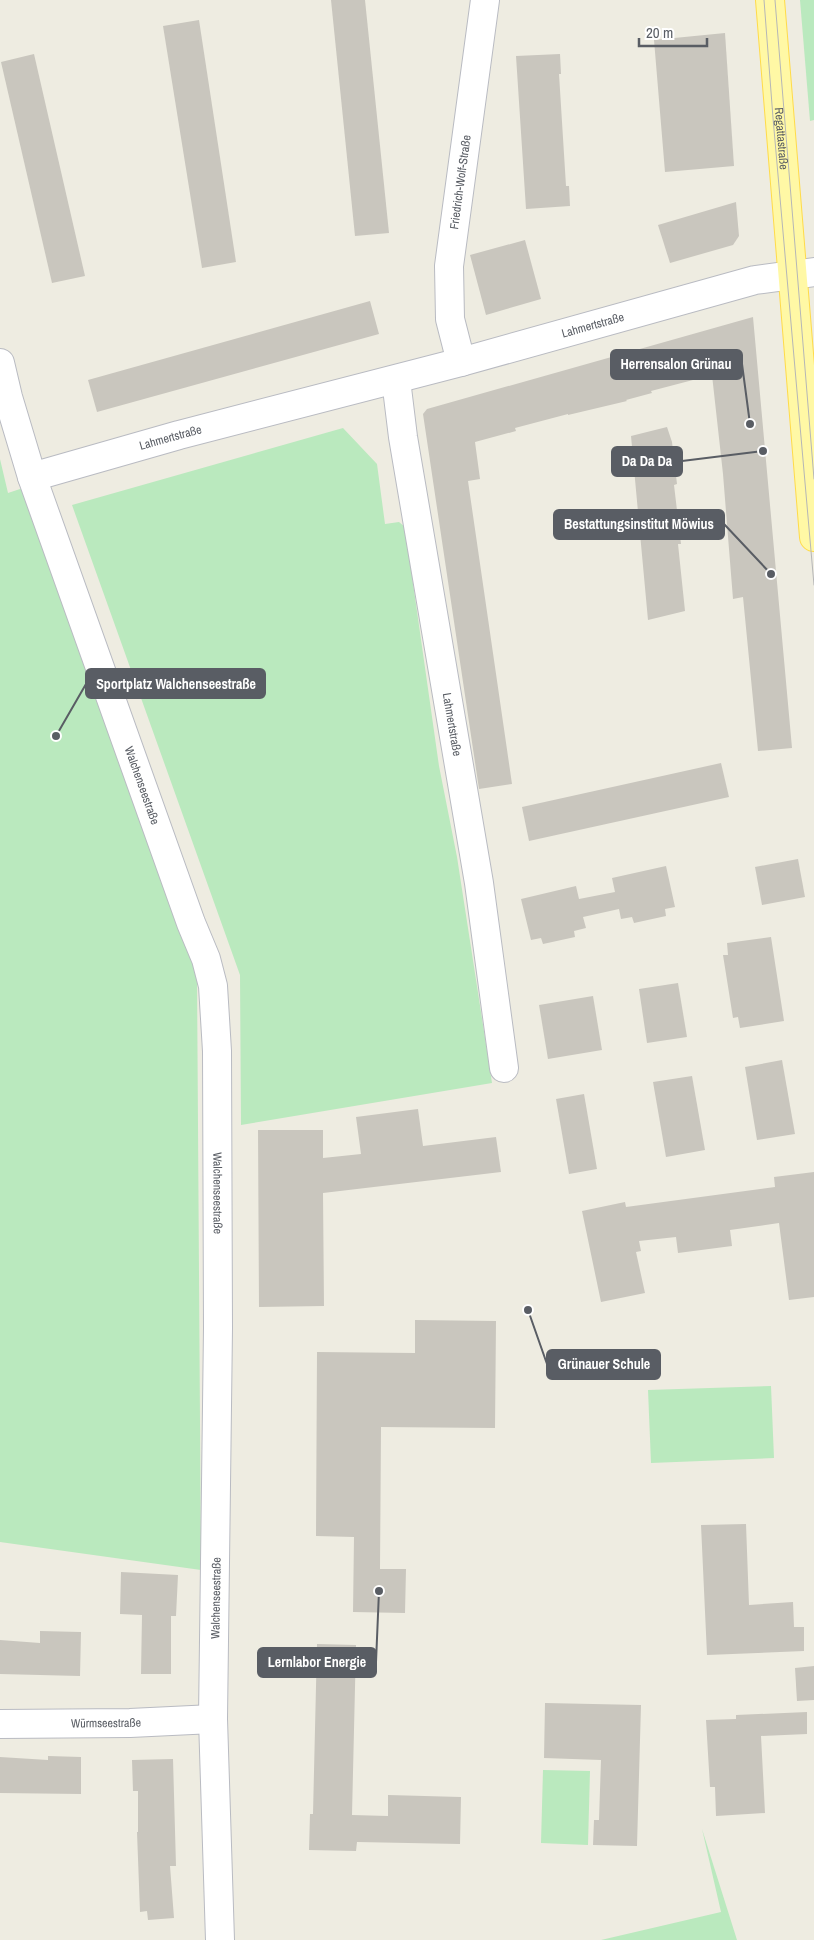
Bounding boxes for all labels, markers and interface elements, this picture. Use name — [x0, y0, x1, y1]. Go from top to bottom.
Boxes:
scale bar — [639, 15, 706, 47]
text: 20 m — [646, 22, 673, 43]
street label: Regattastraße — [771, 107, 792, 170]
street label: Friedrich-Wolf-Straße — [446, 134, 475, 230]
street label: Lahmertstraße — [560, 309, 626, 342]
callout: Herrensalon Grünau — [611, 350, 742, 379]
text: Herrensalon Grünau — [620, 355, 732, 373]
street label: Lahmertstraße — [137, 421, 203, 454]
callout: Da Da Da — [612, 447, 682, 476]
text: Da Da Da — [622, 452, 673, 470]
callout: Bestattungsinstitut Möwius — [554, 510, 724, 539]
text: Bestattungsinstitut Möwius — [564, 515, 714, 533]
callout: Sportplatz Walchenseestraße — [86, 669, 265, 698]
text: Sportplatz Walchenseestraße — [96, 675, 256, 693]
street label: Lahmertstraße — [439, 691, 465, 757]
street label: Walchenseestraße — [121, 744, 163, 827]
street label: Walchenseestraße — [209, 1152, 226, 1234]
callout: Grünauer Schule — [547, 1350, 660, 1379]
text: Grünauer Schule — [558, 1355, 650, 1373]
street label: Walchenseestraße — [207, 1557, 225, 1639]
callout: Lernlabor Energie — [258, 1648, 376, 1677]
text: Lernlabor Energie — [268, 1653, 366, 1671]
street label: Würmseestraße — [71, 1714, 141, 1731]

